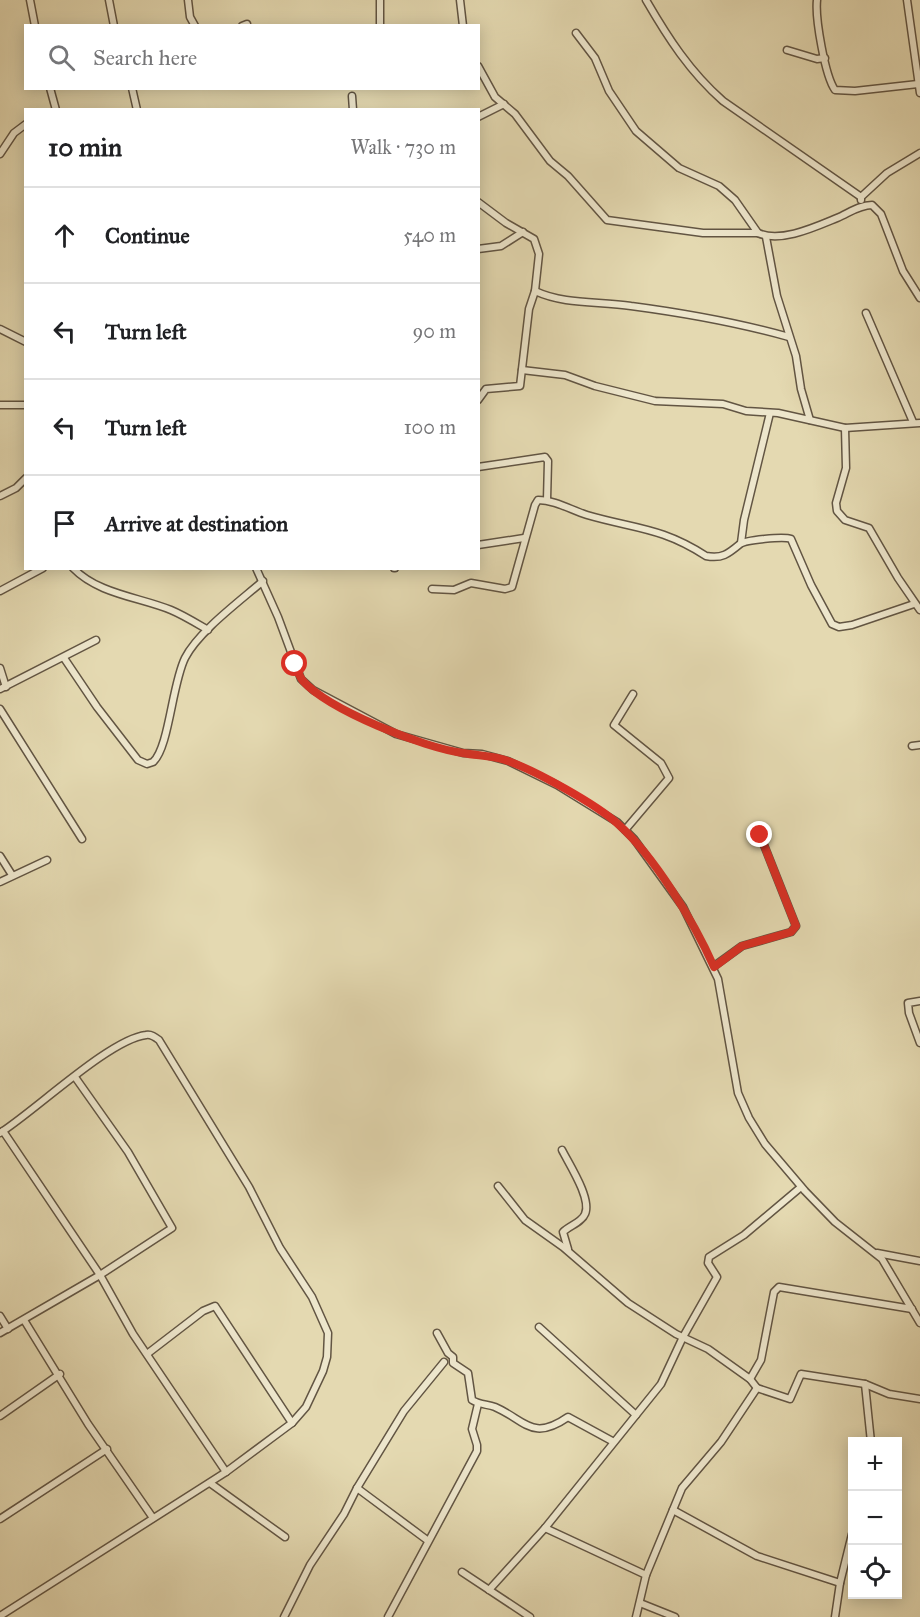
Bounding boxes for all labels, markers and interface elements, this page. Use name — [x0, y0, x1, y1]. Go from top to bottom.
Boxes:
search box — [24, 24, 480, 90]
icon: search — [45, 41, 78, 74]
text: Search here — [93, 44, 197, 71]
text: 10 min — [48, 131, 122, 163]
text: Walk · 730 m — [350, 135, 456, 159]
icon: ahead — [48, 219, 81, 252]
text: Continue — [105, 222, 190, 249]
text: 540 m — [403, 223, 456, 247]
icon: left — [48, 315, 81, 348]
text: Turn left — [105, 318, 187, 345]
text: 90 m — [413, 319, 456, 343]
icon: left — [48, 411, 81, 444]
text: Turn left — [105, 414, 187, 441]
text: 100 m — [404, 415, 456, 439]
icon: arrive — [48, 507, 81, 540]
text: Arrive at destination — [105, 510, 288, 537]
route start — [281, 650, 307, 676]
route end — [746, 821, 772, 847]
map controls — [848, 1437, 902, 1599]
button: + — [848, 1437, 902, 1491]
button: − — [848, 1491, 902, 1545]
button: locate — [848, 1545, 902, 1599]

